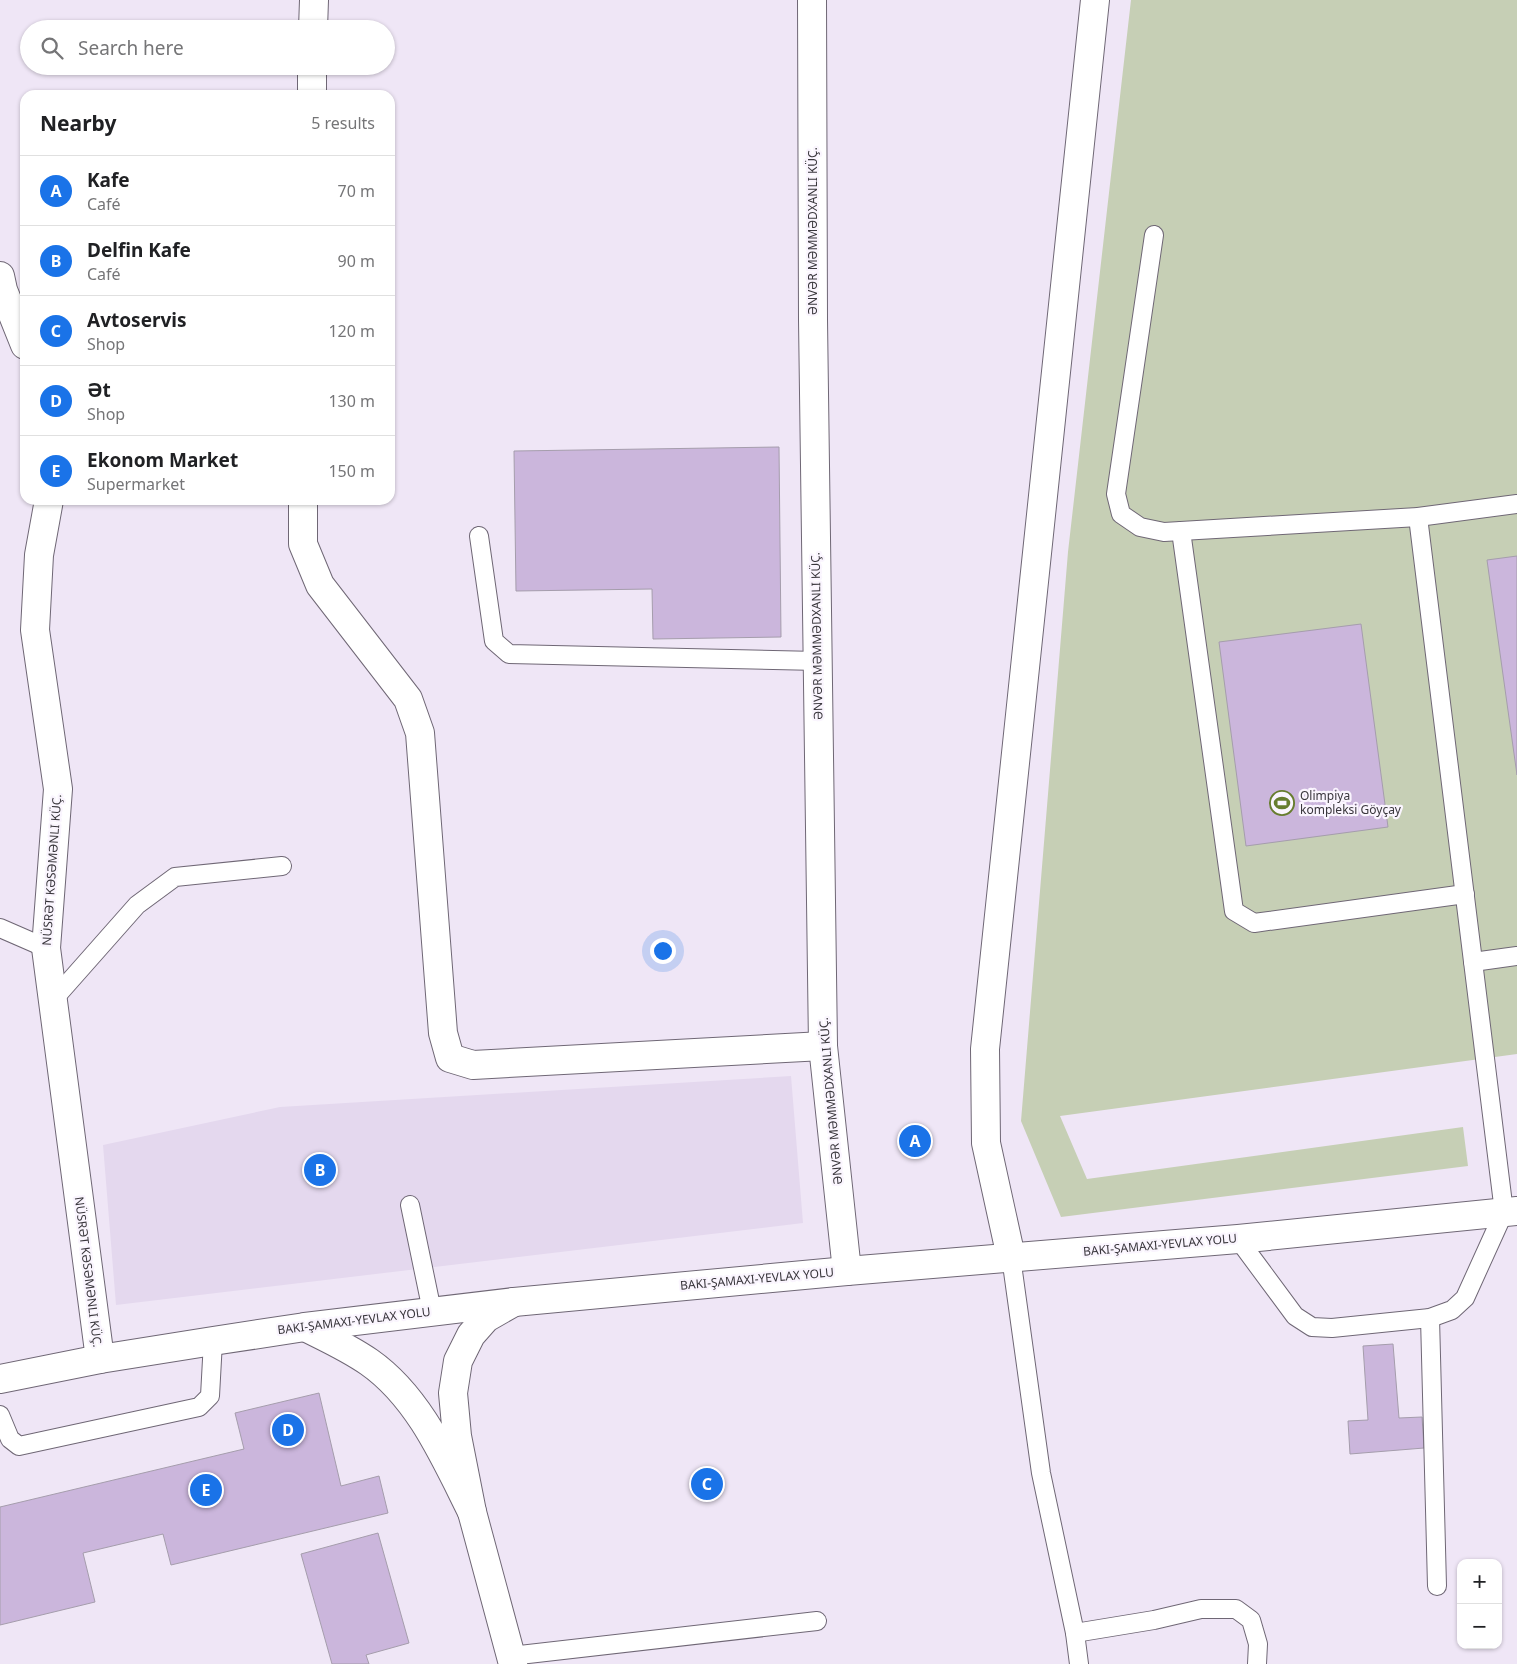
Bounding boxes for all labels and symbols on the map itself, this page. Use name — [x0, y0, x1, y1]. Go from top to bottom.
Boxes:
street label: ƏNVƏR MƏMMƏDXANLI KÜÇ. — [804, 147, 821, 315]
street label: ƏNVƏR MƏMMƏDXANLI KÜÇ. — [807, 552, 826, 720]
place label: Olimpiya kompleksi Göyçay — [1300, 787, 1402, 818]
sports icon: Olimpiya kompleksi Göyçay — [1269, 790, 1295, 816]
street label: NÜSRƏT KƏSƏMƏNLI KÜÇ. — [38, 794, 65, 946]
your location — [650, 938, 676, 964]
street label: ƏNVƏR MƏMMƏDXANLI KÜÇ. — [815, 1017, 846, 1185]
pin: A — [899, 1122, 931, 1160]
pin: B — [304, 1151, 336, 1189]
street label: NÜSRƏT KƏSƏMƏNLI KÜÇ. — [71, 1196, 106, 1348]
street label: BAKI-ŞAMAXI-YEVLAX YOLU — [1082, 1229, 1238, 1260]
street label: BAKI-ŞAMAXI-YEVLAX YOLU — [679, 1263, 835, 1294]
street label: BAKI-ŞAMAXI-YEVLAX YOLU — [276, 1303, 432, 1338]
pin: D — [272, 1411, 304, 1449]
pin: C — [691, 1465, 723, 1503]
pin: E — [190, 1471, 222, 1509]

